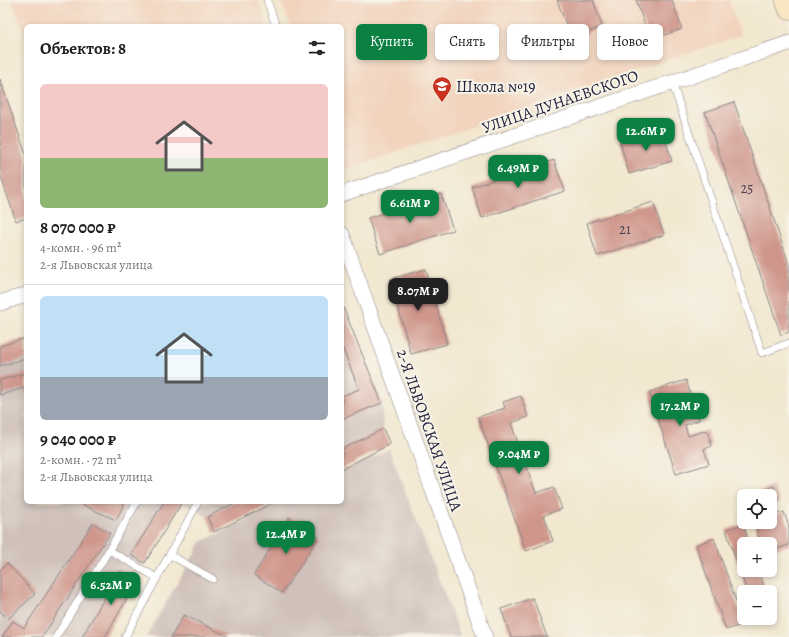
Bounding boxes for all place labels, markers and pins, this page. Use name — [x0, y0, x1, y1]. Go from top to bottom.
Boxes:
school or university icon: Школа №19 — [431, 75, 453, 103]
place label: Школа №19 — [456, 76, 535, 98]
pin: 12.6M ₽ — [609, 118, 683, 152]
pin: 6.49M ₽ — [481, 155, 555, 189]
pin: 6.61M ₽ — [373, 190, 447, 224]
pin: 8.07M ₽ — [381, 278, 455, 312]
pin: 17.2M ₽ — [643, 393, 717, 427]
pin: 9.04M ₽ — [482, 441, 556, 475]
pin: 12.4M ₽ — [249, 521, 323, 555]
pin: 6.52M ₽ — [74, 572, 148, 606]

